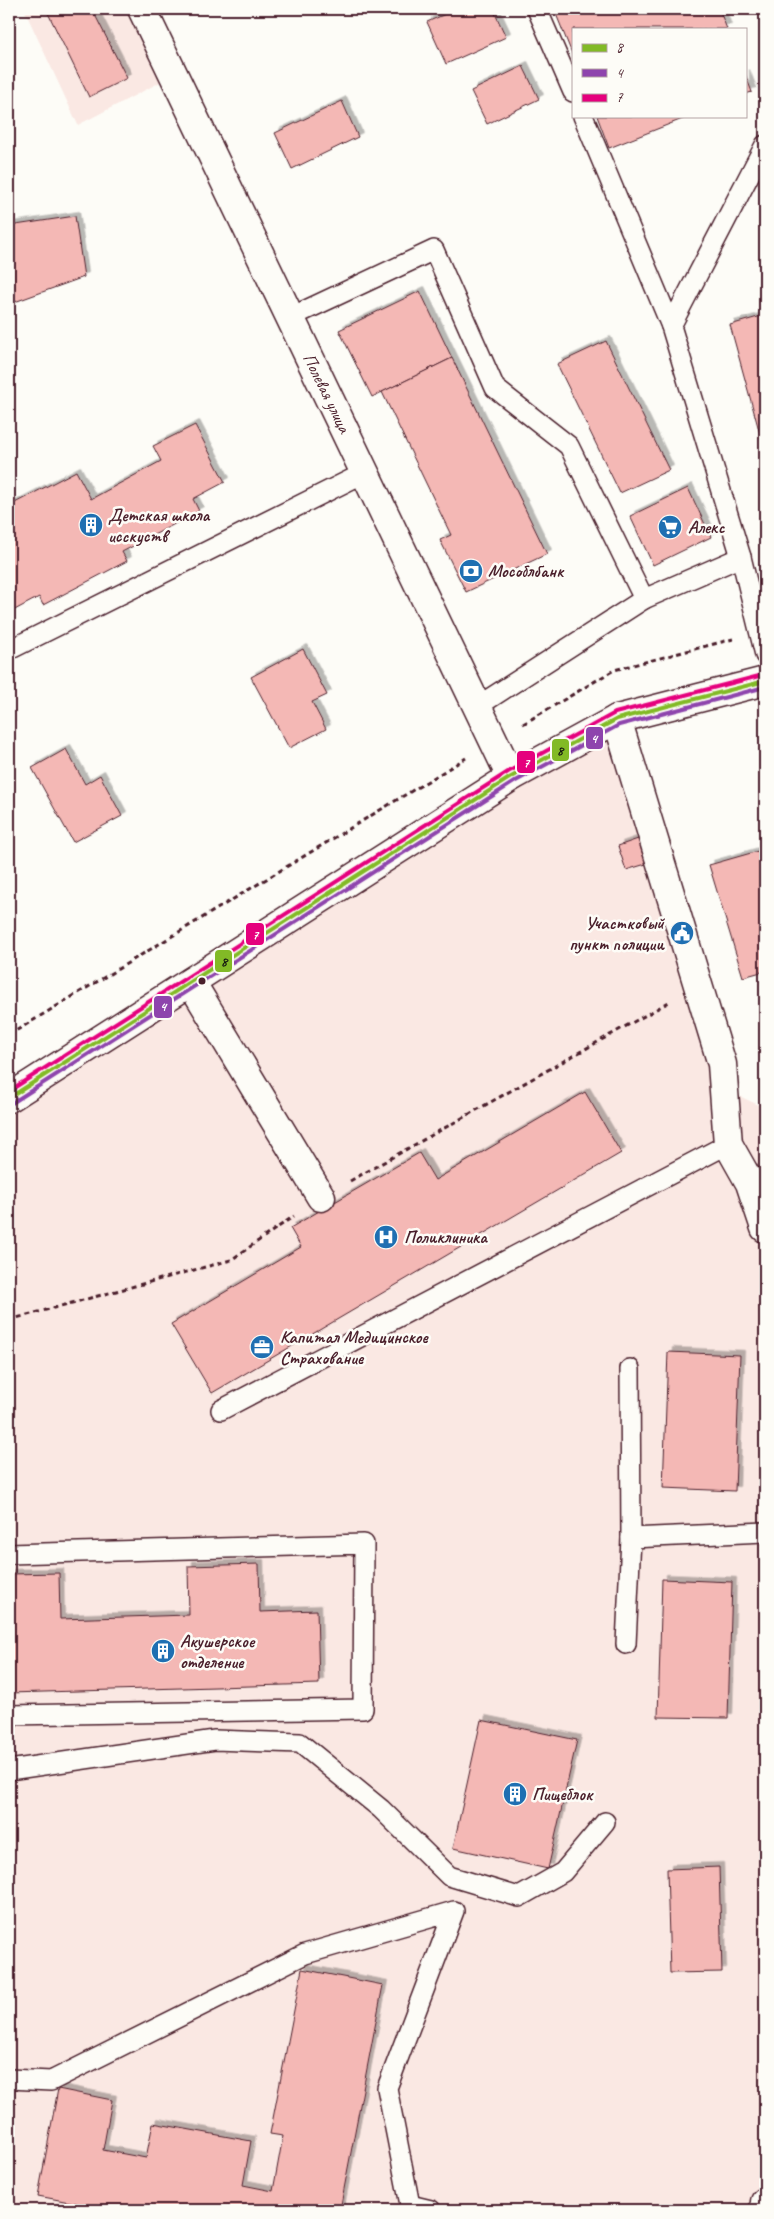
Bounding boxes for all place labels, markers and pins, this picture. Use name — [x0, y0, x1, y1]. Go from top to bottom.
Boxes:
place label: Детская школа исскуств — [108, 504, 211, 547]
building icon: Детская школа исскуств — [78, 512, 104, 538]
supermarket icon: Алекс — [657, 514, 683, 540]
place label: Алекс — [688, 516, 725, 538]
bank icon: Мособлбанк — [458, 558, 484, 584]
place label: Мособлбанк — [488, 560, 565, 582]
place label: Участковый пункт полиции — [569, 912, 665, 955]
public building icon: Участковый пункт полиции — [669, 920, 695, 946]
unlabelled marker — [197, 976, 207, 986]
hospital icon: Поликлиника — [373, 1224, 399, 1250]
place label: Поликлиника — [404, 1226, 488, 1248]
place label: Капитал Медицинское Страхование — [280, 1326, 429, 1369]
office icon: Капитал Медицинское Страхование — [249, 1334, 275, 1360]
place label: Акушерское отделение — [180, 1630, 256, 1673]
building icon: Акушерское отделение — [150, 1638, 176, 1664]
building icon: Пищеблок — [502, 1781, 528, 1807]
place label: Пищеблок — [532, 1783, 594, 1805]

